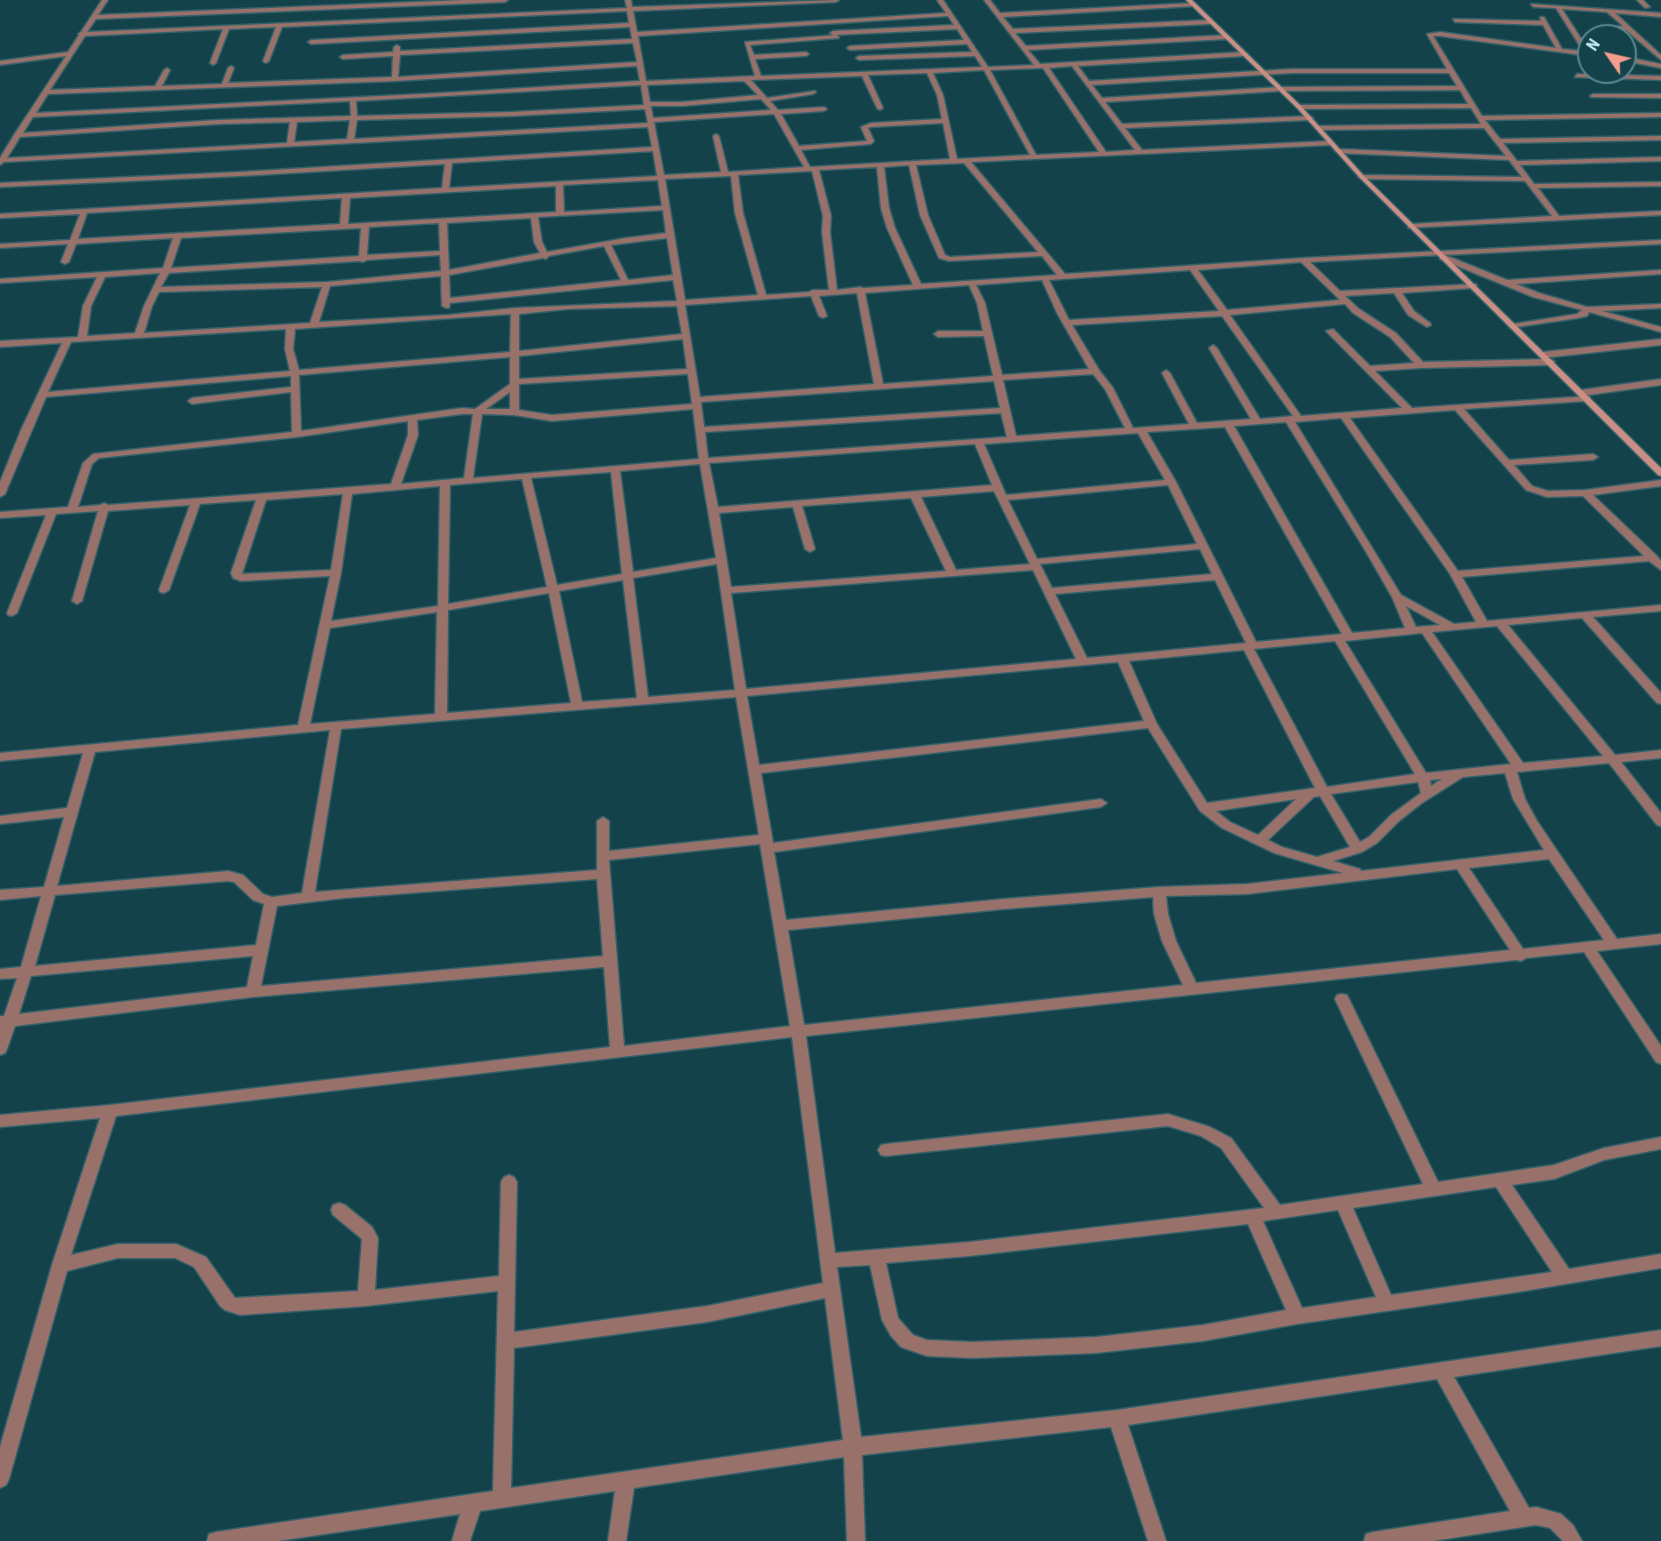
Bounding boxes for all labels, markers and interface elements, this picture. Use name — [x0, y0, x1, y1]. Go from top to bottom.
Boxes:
north arrow — [1577, 24, 1637, 84]
text: N — [1583, 35, 1604, 54]

